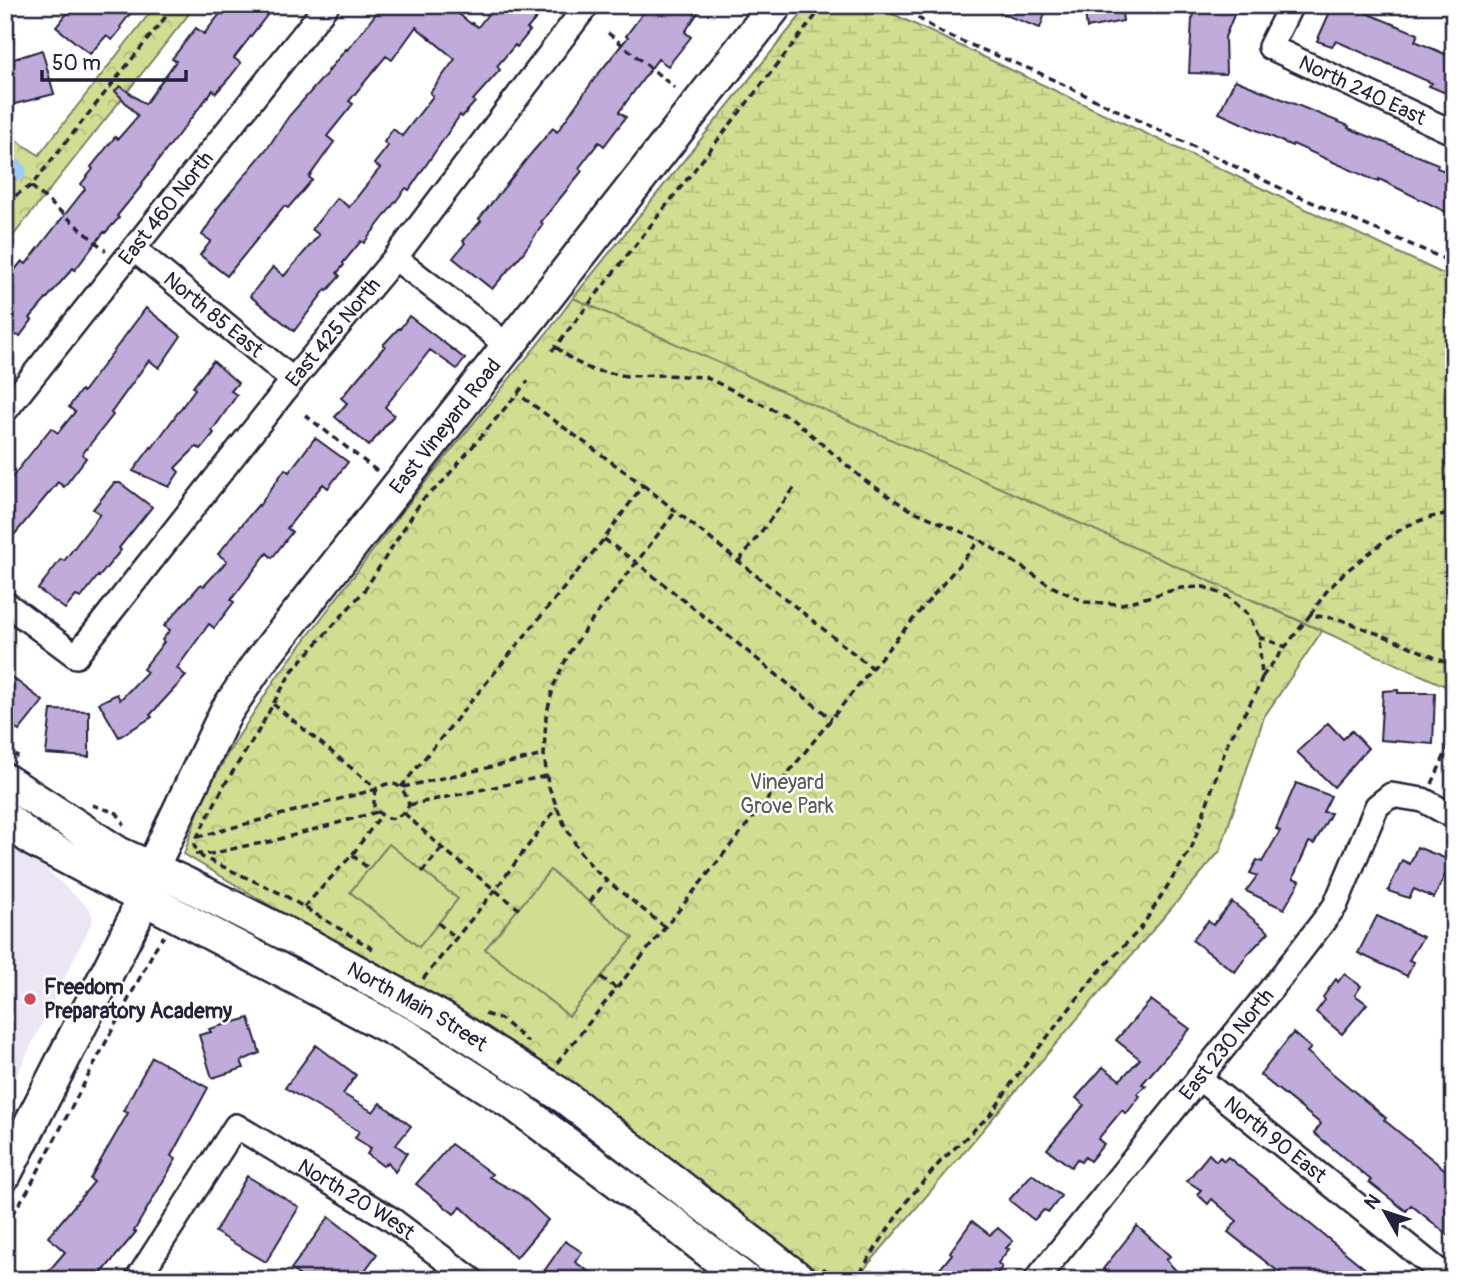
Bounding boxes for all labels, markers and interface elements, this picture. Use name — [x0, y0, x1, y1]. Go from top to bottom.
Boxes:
scale bar — [42, 38, 186, 82]
street label: North 240 East — [1294, 49, 1431, 132]
text: 50 m — [52, 50, 101, 77]
street label: East 460 North — [113, 146, 220, 271]
street label: North 85 East — [158, 266, 269, 364]
street label: East 425 North — [280, 272, 387, 393]
street label: East Vineyard Road — [384, 353, 507, 500]
park label: Vineyard Grove Park — [740, 769, 834, 820]
street label: North Main Street — [342, 956, 493, 1058]
place label: Freedom Preparatory Academy — [44, 974, 232, 1025]
street label: East 230 North — [1174, 983, 1280, 1106]
marker: Freedom Preparatory Academy — [22, 991, 38, 1007]
street label: North 90 East — [1218, 1090, 1332, 1190]
street label: North 20 West — [293, 1153, 420, 1246]
north arrow — [1350, 1176, 1420, 1246]
text: N — [1359, 1189, 1386, 1214]

